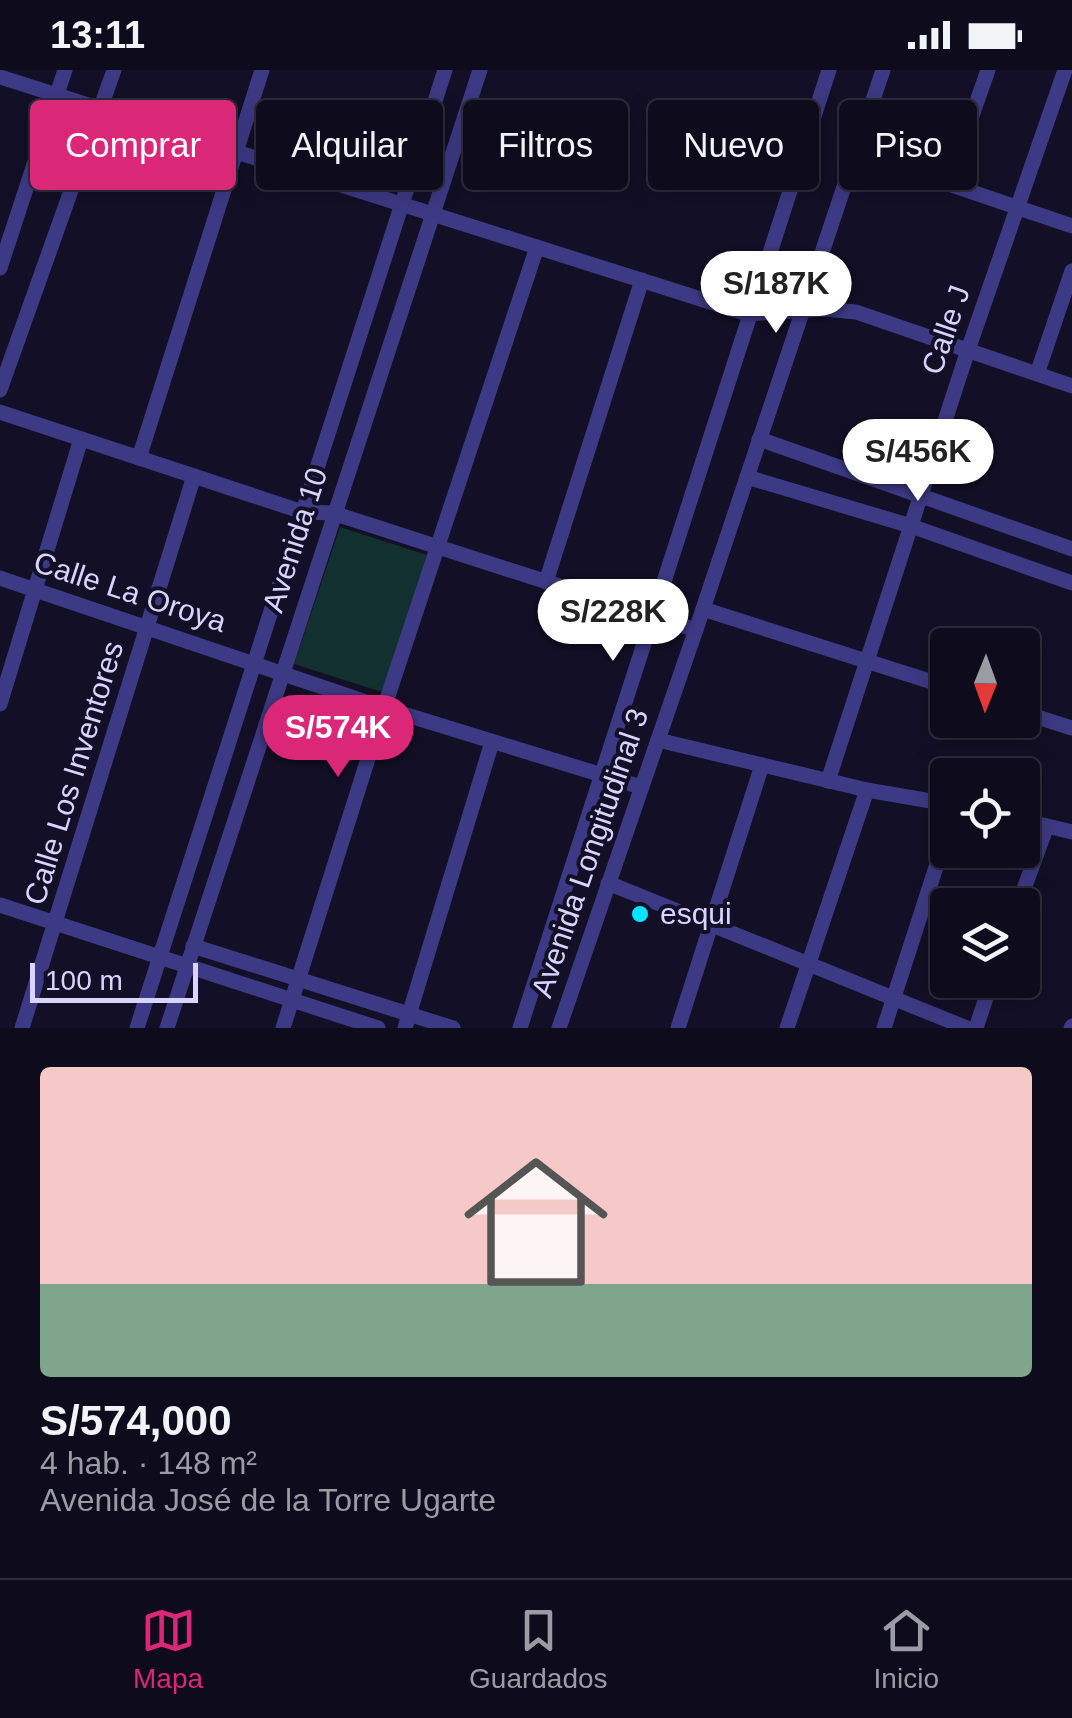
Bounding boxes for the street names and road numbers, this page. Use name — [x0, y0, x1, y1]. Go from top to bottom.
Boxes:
street label: Calle J — [915, 281, 976, 379]
street label: Avenida 10 — [256, 464, 333, 616]
street label: Calle La Oroya — [30, 545, 231, 638]
street label: Calle Los Inventores — [18, 637, 129, 908]
street label: Avenida Longitudinal 3 — [525, 704, 654, 1001]

